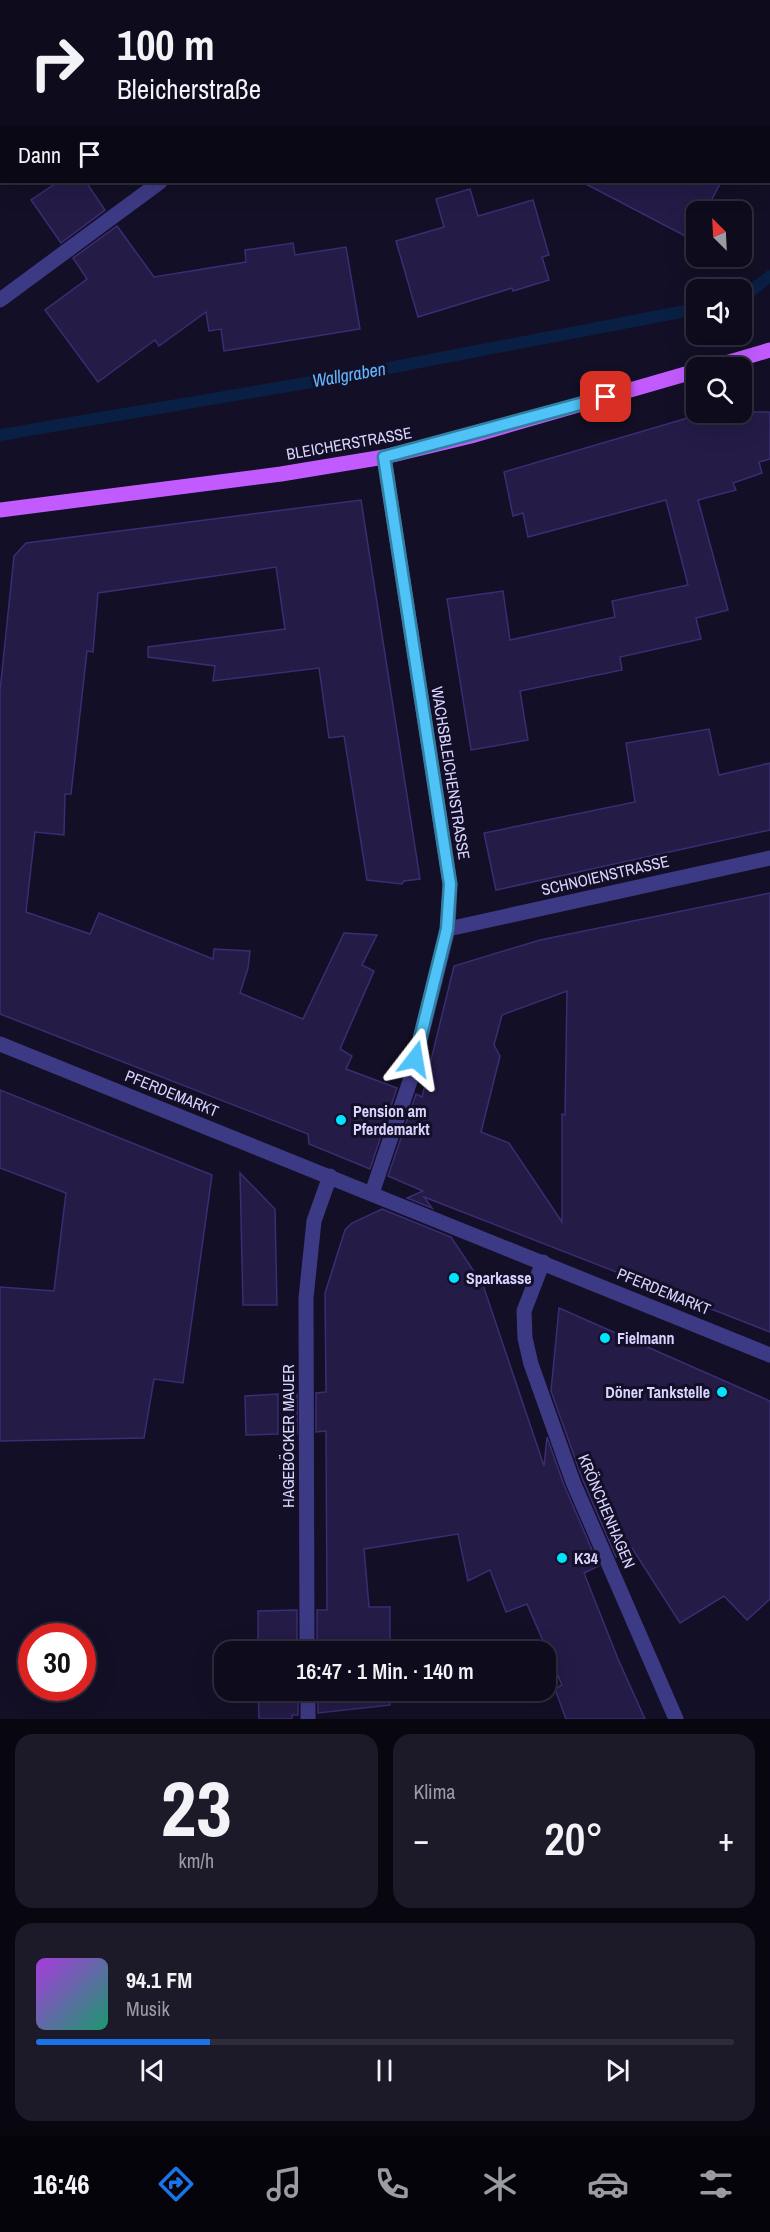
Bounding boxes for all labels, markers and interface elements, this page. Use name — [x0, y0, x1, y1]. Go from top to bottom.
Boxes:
text: 100 m — [117, 17, 215, 73]
icon: right — [18, 24, 96, 102]
text: Bleicherstraße — [117, 71, 261, 107]
icon: arrive — [73, 138, 106, 171]
text: Dann — [18, 140, 61, 170]
north arrow — [686, 201, 752, 267]
map controls — [686, 201, 752, 423]
button: sound — [686, 279, 752, 345]
water label: Wallgraben — [310, 356, 388, 393]
button: search — [686, 357, 752, 423]
pin — [580, 371, 631, 422]
icon: arrive — [589, 380, 622, 413]
street label: BLEICHERSTRASSE — [285, 421, 413, 465]
street label: WACHSBLEICHENSTRASSE — [426, 685, 476, 861]
street label: SCHNOIENSTRASSE — [539, 850, 671, 900]
position arrow — [383, 1027, 447, 1091]
street label: PFERDEMARKT — [122, 1064, 222, 1122]
place label: Pension am Pferdemarkt — [353, 1100, 430, 1140]
marker: Pension am Pferdemarkt — [334, 1113, 348, 1127]
street label: PFERDEMARKT — [614, 1262, 714, 1320]
place label: Sparkasse — [466, 1267, 532, 1289]
marker: Sparkasse — [447, 1271, 461, 1285]
place label: Fielmann — [617, 1327, 675, 1349]
marker: Fielmann — [598, 1331, 612, 1345]
street label: HAGEBÖCKER MAUER — [277, 1364, 299, 1508]
place label: Döner Tankstelle — [605, 1381, 710, 1403]
marker: Döner Tankstelle — [715, 1385, 729, 1399]
street label: KRÖNCHENHAGEN — [573, 1451, 641, 1571]
place label: K34 — [574, 1547, 599, 1569]
marker: K34 — [555, 1551, 569, 1565]
speed limit sign: 30 — [18, 1623, 96, 1701]
text: 16:47 · 1 Min. · 140 m — [296, 1656, 474, 1686]
text: 23 — [161, 1755, 232, 1860]
text: Klima — [414, 1778, 455, 1805]
text: 20° — [544, 1808, 603, 1869]
text: − — [414, 1817, 429, 1861]
text: + — [718, 1817, 734, 1861]
text: km/h — [178, 1847, 214, 1874]
text: 94.1 FM — [126, 1965, 192, 1995]
text: Musik — [126, 1995, 170, 2022]
icon: previous — [136, 2054, 169, 2087]
icon: pause — [368, 2054, 401, 2087]
icon: next — [601, 2054, 634, 2087]
icon: directions — [155, 2163, 197, 2205]
icon: music — [263, 2163, 305, 2205]
icon: phone — [371, 2163, 413, 2205]
icon: climate — [479, 2163, 521, 2205]
icon: car — [587, 2163, 629, 2205]
icon: filters — [695, 2163, 737, 2205]
text: 16:46 — [33, 2166, 90, 2202]

